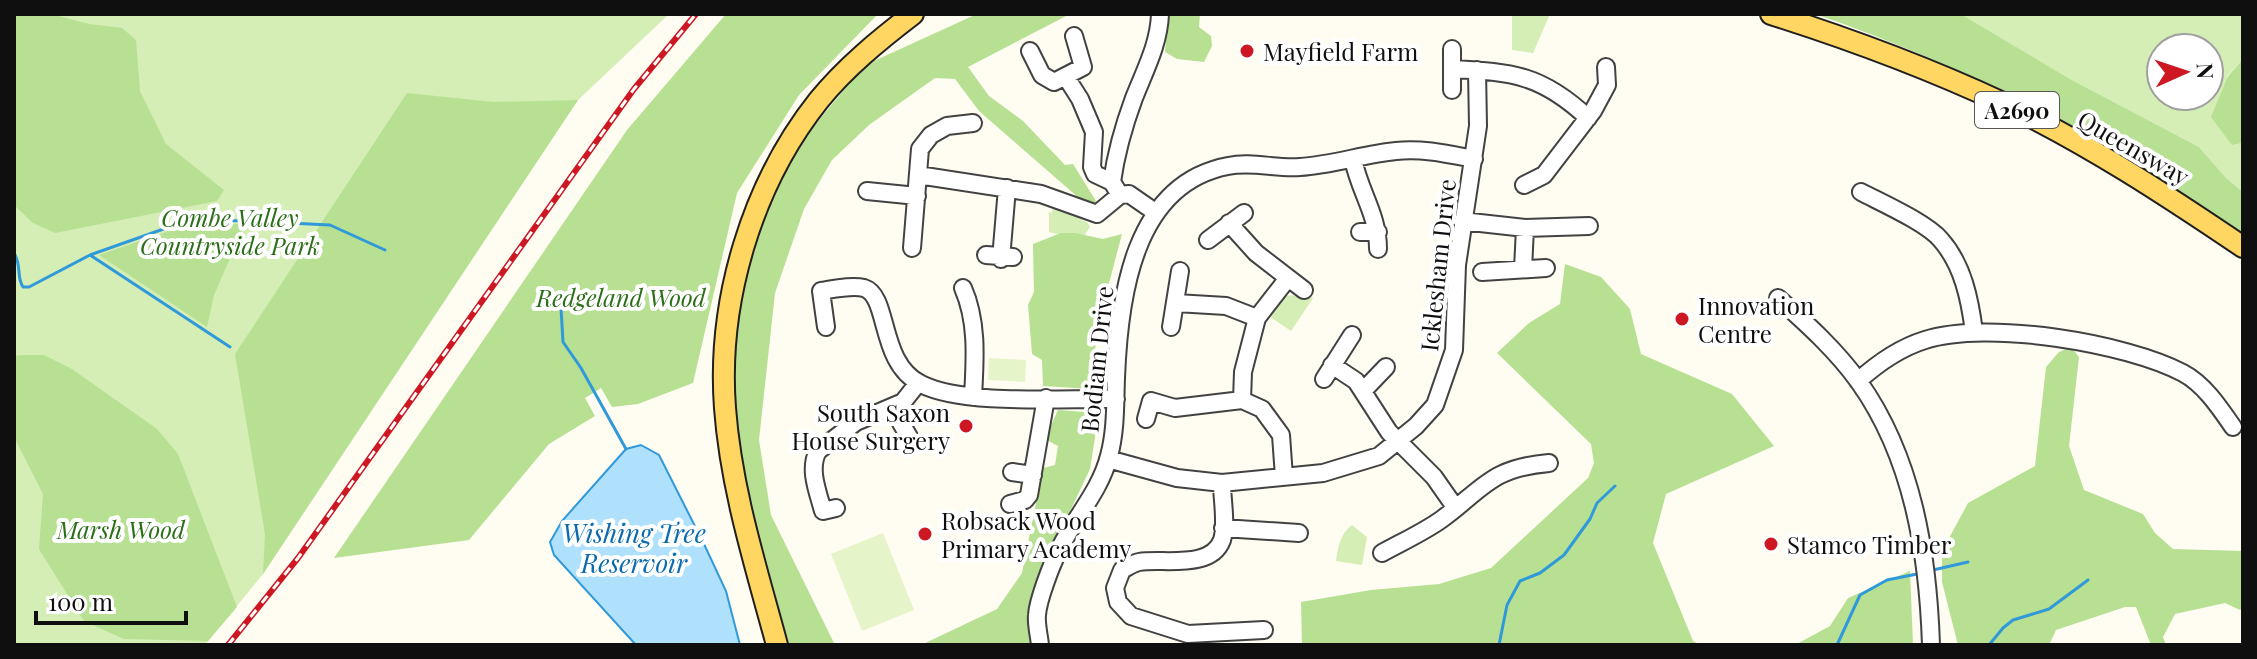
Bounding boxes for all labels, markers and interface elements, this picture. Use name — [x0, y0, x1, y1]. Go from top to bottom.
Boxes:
north arrow — [2145, 32, 2225, 112]
place label: Mayfield Farm — [1263, 35, 1418, 67]
marker: Mayfield Farm — [1238, 42, 1256, 60]
text: N — [2191, 62, 2221, 80]
road number: A2690 — [1975, 92, 2059, 128]
street label: Queensway — [2073, 102, 2195, 192]
street label: Icklesham Drive — [1412, 177, 1462, 353]
park label: Combe Valley Countryside Park — [140, 201, 320, 261]
park label: Redgeland Wood — [535, 281, 707, 313]
street label: Bodiam Drive — [1072, 284, 1120, 434]
place label: Innovation Centre — [1698, 289, 1814, 349]
marker: Innovation Centre — [1673, 310, 1691, 328]
place label: South Saxon House Surgery — [791, 396, 950, 456]
marker: South Saxon House Surgery — [957, 417, 975, 435]
place label: Robsack Wood Primary Academy — [941, 504, 1131, 564]
park label: Marsh Wood — [56, 513, 186, 545]
water label: Wishing Tree Reservoir — [562, 515, 706, 580]
marker: Robsack Wood Primary Academy — [916, 525, 934, 543]
place label: Stamco Timber — [1787, 528, 1952, 560]
marker: Stamco Timber — [1762, 535, 1780, 553]
scale bar — [36, 575, 186, 625]
text: 100 m — [48, 585, 113, 617]

